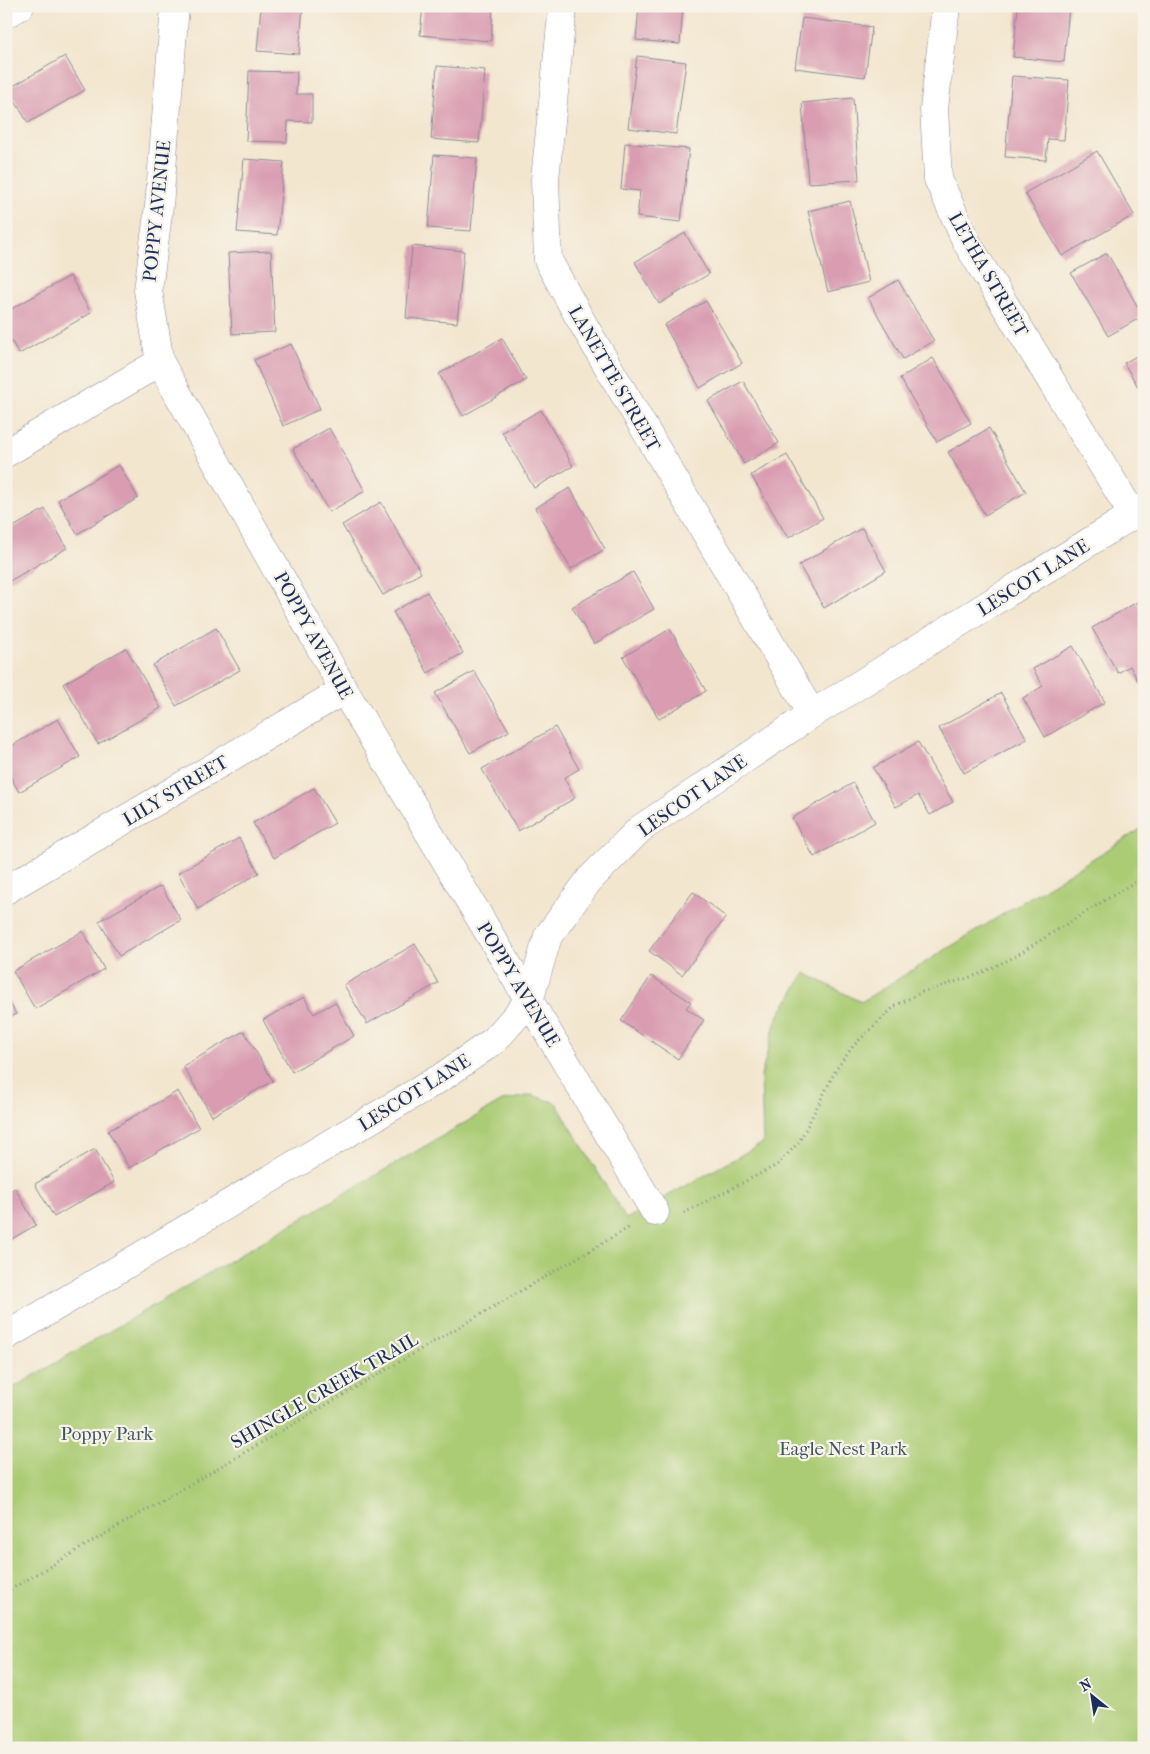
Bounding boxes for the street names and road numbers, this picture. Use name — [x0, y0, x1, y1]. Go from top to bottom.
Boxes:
street label: POPPY AVENUE — [139, 139, 175, 283]
street label: LETHA STREET — [944, 209, 1033, 341]
street label: LANETTE STREET — [564, 302, 665, 455]
street label: LESCOT LANE — [974, 534, 1094, 621]
street label: POPPY AVENUE — [269, 568, 357, 703]
street label: LESCOT LANE — [634, 750, 751, 841]
street label: LILY STREET — [119, 751, 232, 831]
street label: POPPY AVENUE — [472, 918, 564, 1051]
street label: LESCOT LANE — [355, 1049, 475, 1136]
street label: SHINGLE CREEK TRAIL — [227, 1328, 422, 1453]

